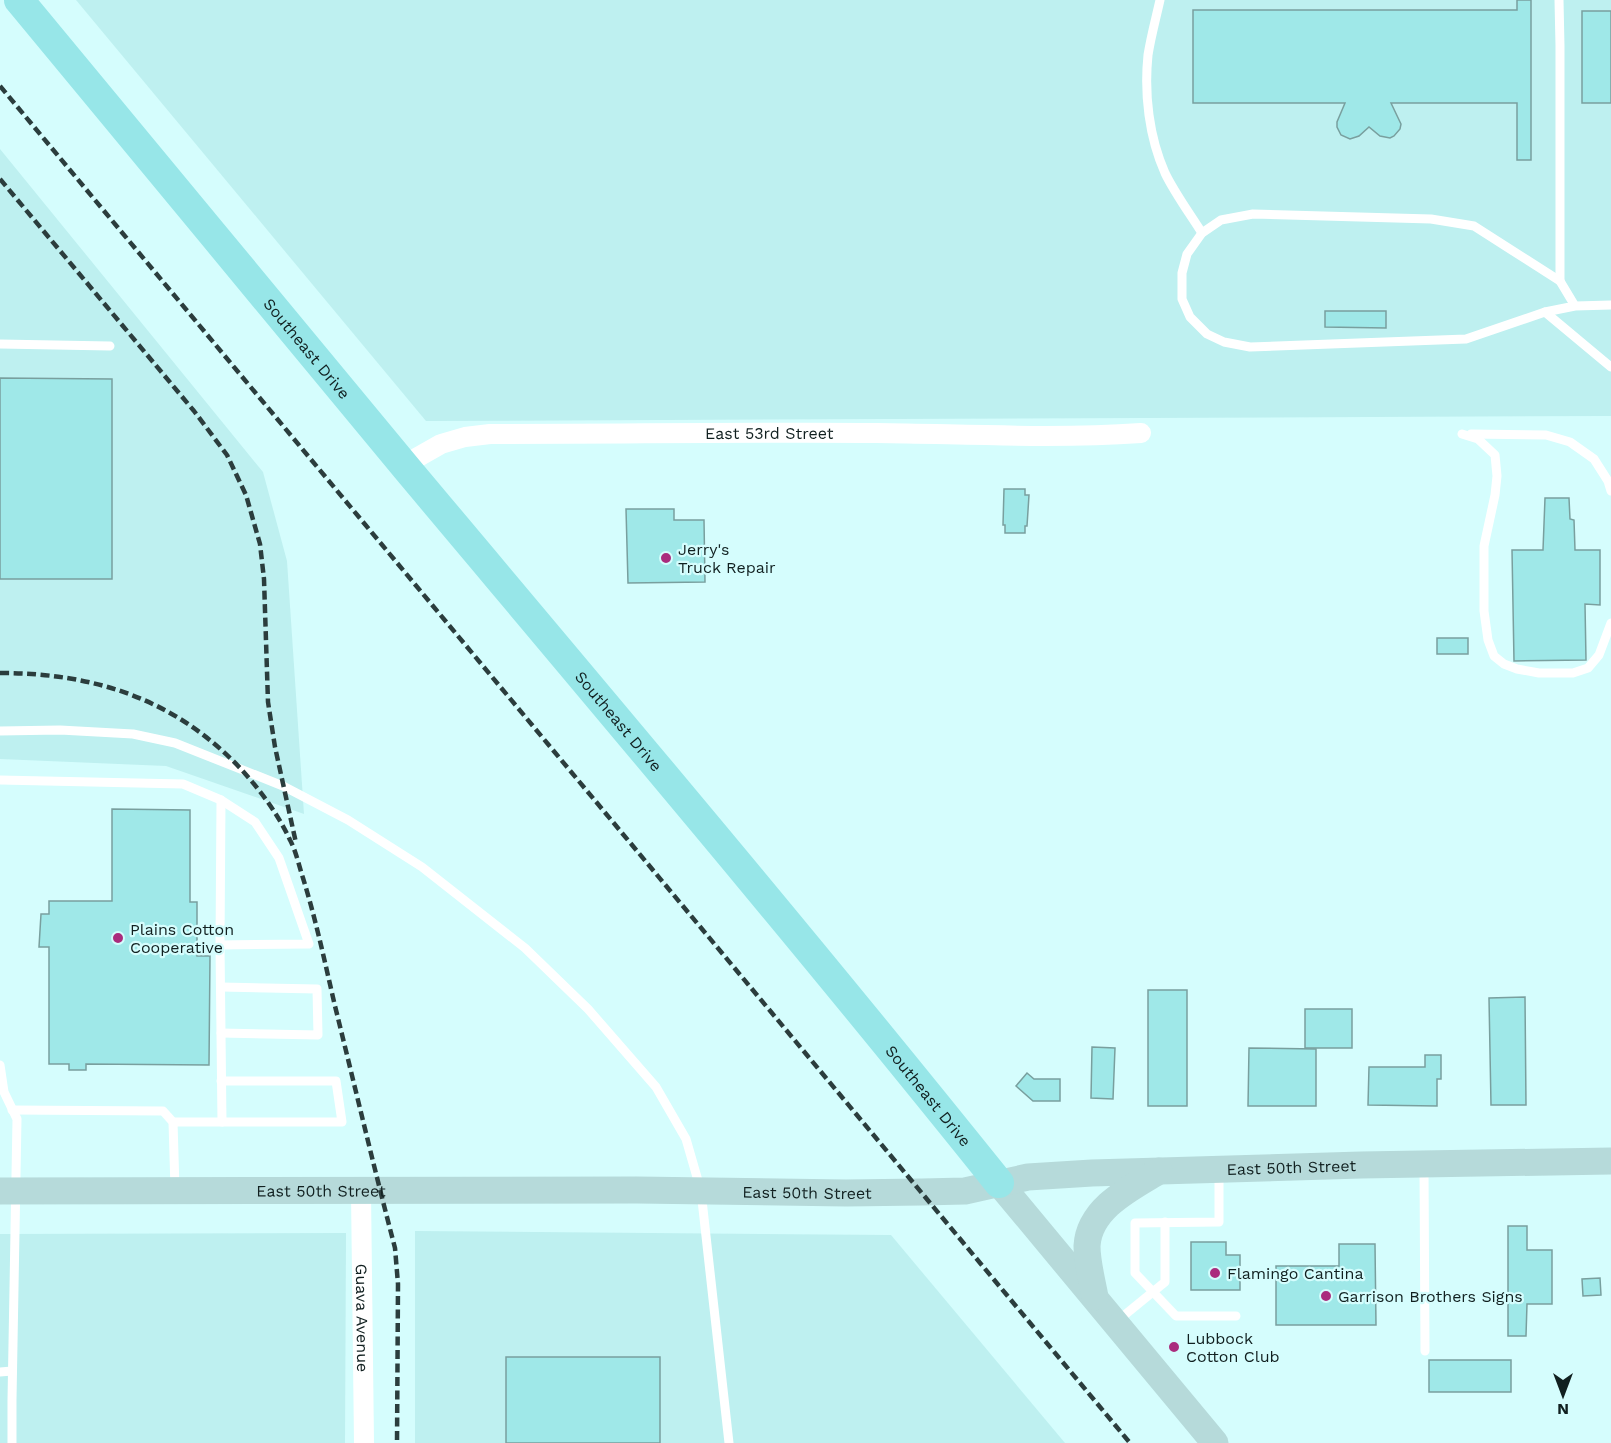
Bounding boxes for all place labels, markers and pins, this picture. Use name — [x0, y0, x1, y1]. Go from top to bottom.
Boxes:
place label: Jerry's Truck Repair — [678, 540, 776, 577]
marker: Jerry's Truck Repair — [659, 551, 673, 565]
place label: Plains Cotton Cooperative — [130, 920, 234, 957]
marker: Plains Cotton Cooperative — [111, 931, 125, 945]
place label: Flamingo Cantina — [1227, 1264, 1363, 1283]
marker: Flamingo Cantina — [1208, 1266, 1222, 1280]
place label: Garrison Brothers Signs — [1338, 1287, 1523, 1306]
marker: Garrison Brothers Signs — [1319, 1289, 1333, 1303]
place label: Lubbock Cotton Club — [1186, 1329, 1280, 1366]
marker: Lubbock Cotton Club — [1167, 1340, 1181, 1354]

